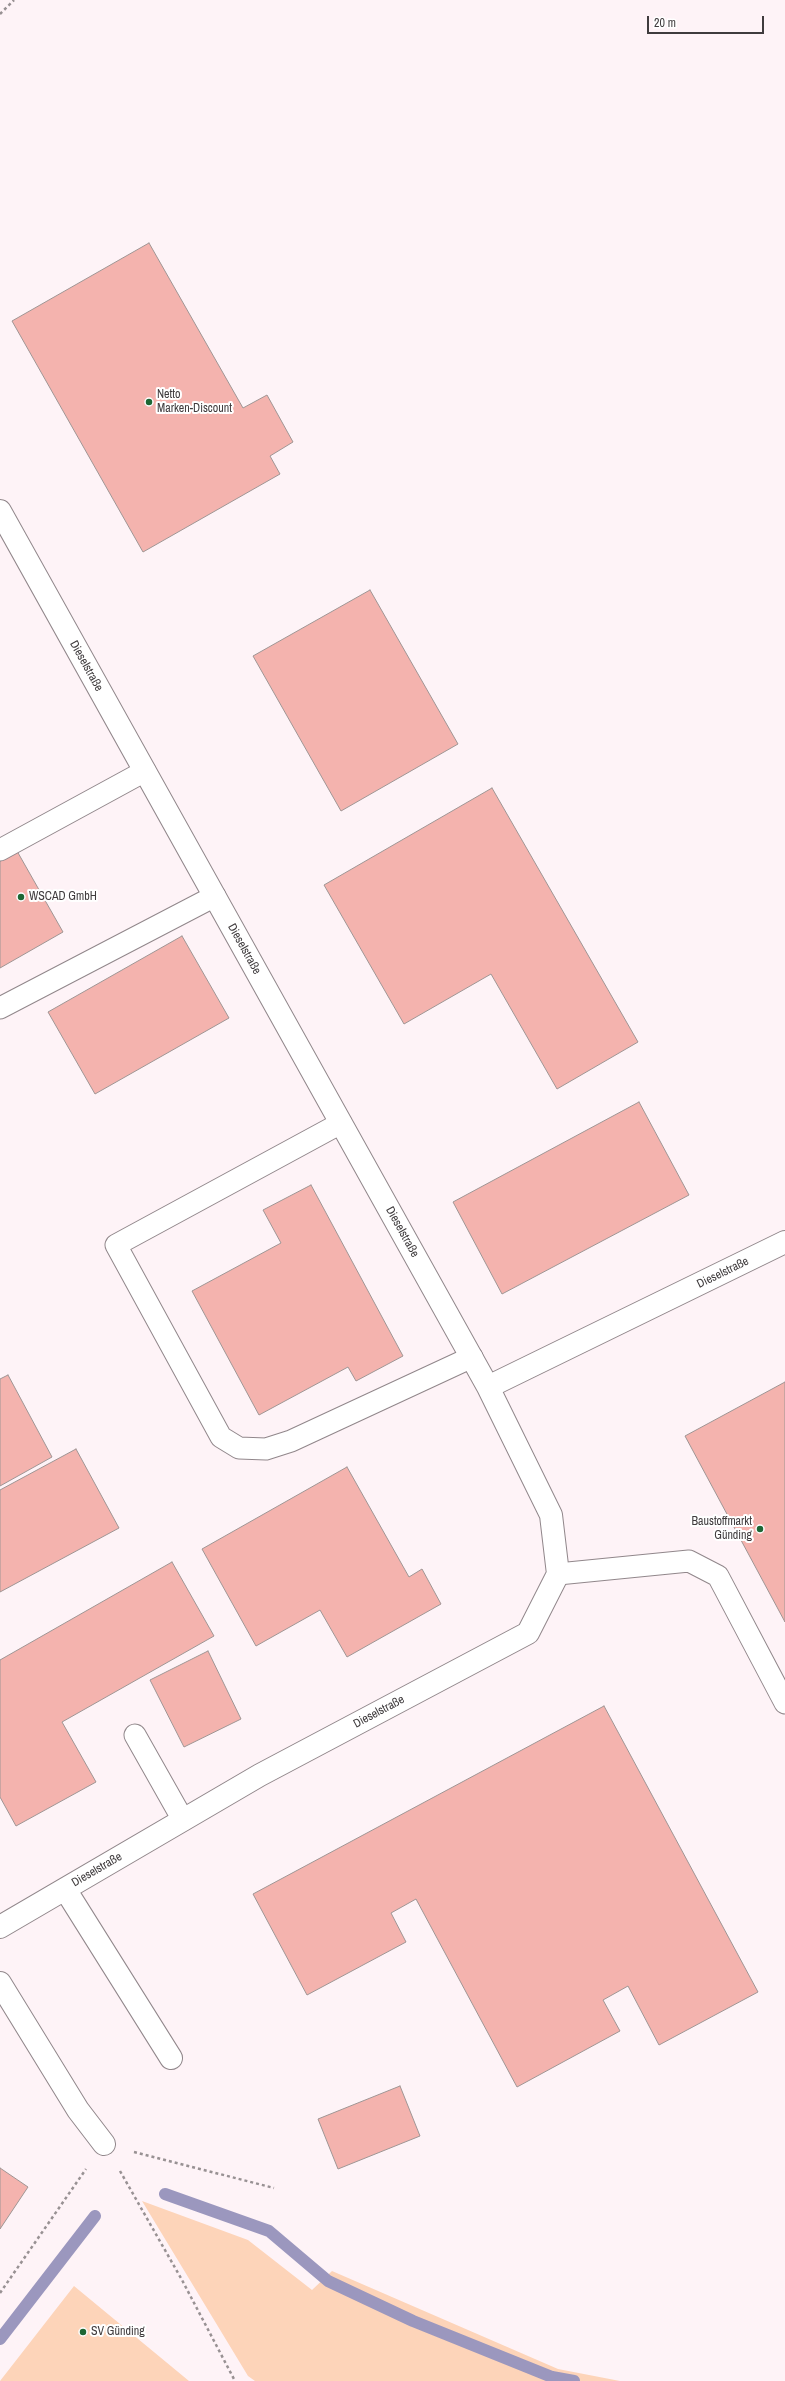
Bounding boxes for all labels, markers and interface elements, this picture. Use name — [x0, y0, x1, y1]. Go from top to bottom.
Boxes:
scale bar — [649, 8, 766, 34]
text: 20 m — [654, 15, 676, 31]
place label: Netto Marken-Discount — [157, 388, 232, 416]
marker: Netto Marken-Discount — [144, 397, 154, 407]
street label: Dieselstraße — [66, 638, 106, 694]
place label: WSCAD GmbH — [29, 890, 97, 904]
marker: WSCAD GmbH — [16, 892, 26, 902]
street label: Dieselstraße — [224, 921, 264, 977]
street label: Dieselstraße — [382, 1204, 422, 1260]
street label: Dieselstraße — [695, 1254, 751, 1292]
place label: Baustoffmarkt Günding — [691, 1515, 752, 1543]
marker: Baustoffmarkt Günding — [755, 1524, 765, 1534]
street label: Dieselstraße — [351, 1693, 407, 1731]
street label: Dieselstraße — [69, 1850, 125, 1890]
place label: SV Günding — [91, 2325, 145, 2339]
marker: SV Günding — [78, 2327, 88, 2337]

